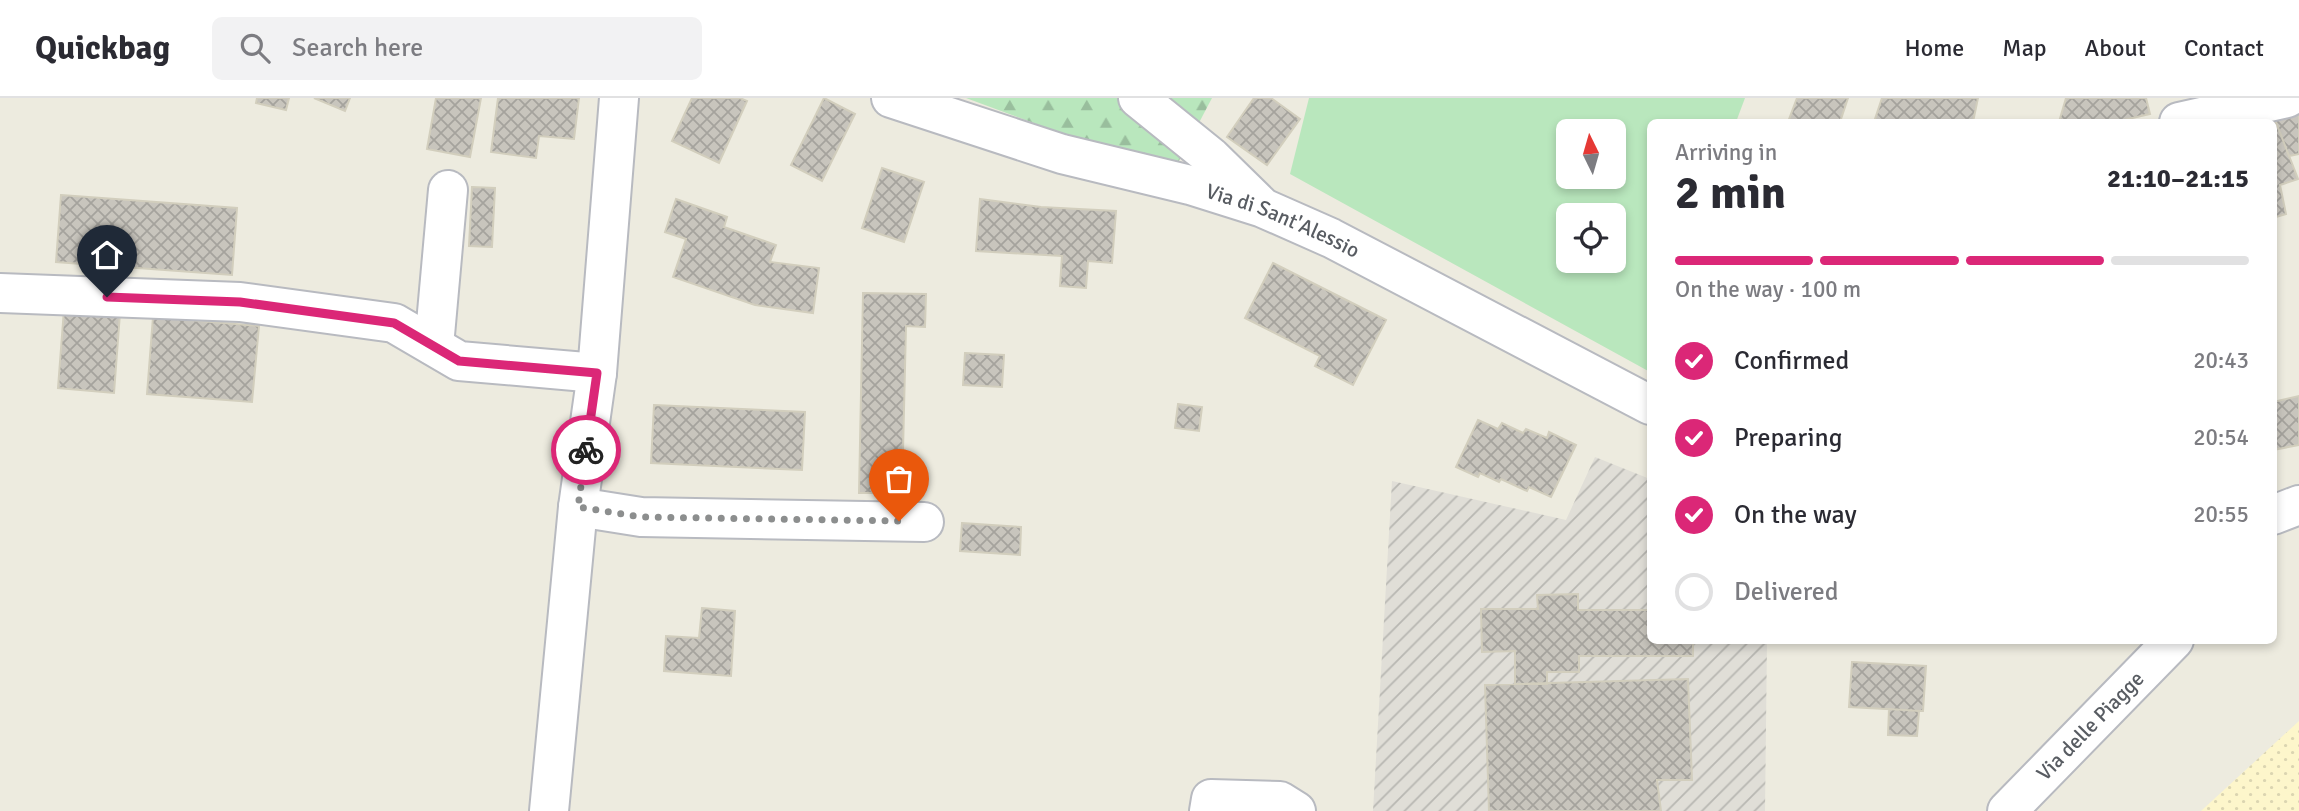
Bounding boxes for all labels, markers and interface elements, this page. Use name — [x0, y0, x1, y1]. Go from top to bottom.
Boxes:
search box — [212, 17, 702, 80]
text: Quickbag — [35, 28, 170, 69]
icon: search — [236, 29, 274, 67]
text: Search here — [292, 32, 423, 64]
text: Home — [1904, 33, 1964, 63]
text: Map — [2002, 33, 2047, 63]
text: About — [2085, 33, 2146, 63]
text: Contact — [2184, 33, 2264, 63]
north arrow — [1556, 119, 1626, 189]
map controls — [1556, 119, 1626, 273]
text: Arriving in — [1675, 138, 1777, 167]
text: 21:10–21:15 — [2107, 163, 2249, 195]
text: 2 min — [1675, 165, 1786, 221]
street label: Via di Sant'Alessio — [1203, 178, 1364, 264]
button: locate — [1556, 203, 1626, 273]
pin — [77, 225, 137, 297]
icon: home — [88, 236, 126, 274]
text: On the way · 100 m — [1675, 275, 1861, 304]
icon: check — [1675, 342, 1713, 380]
text: Confirmed — [1734, 345, 1849, 377]
text: 20:43 — [2193, 346, 2249, 375]
courier — [551, 415, 621, 485]
icon: check — [1675, 419, 1713, 457]
text: Preparing — [1734, 422, 1842, 454]
text: 20:54 — [2193, 423, 2249, 452]
icon: bike — [567, 431, 605, 469]
pin — [869, 449, 929, 521]
icon: bag — [880, 460, 918, 498]
icon: check — [1675, 496, 1713, 534]
text: On the way — [1734, 499, 1857, 531]
text: 20:55 — [2193, 500, 2249, 529]
text: Delivered — [1734, 576, 1839, 608]
street label: Via delle Piagge — [2031, 666, 2149, 786]

